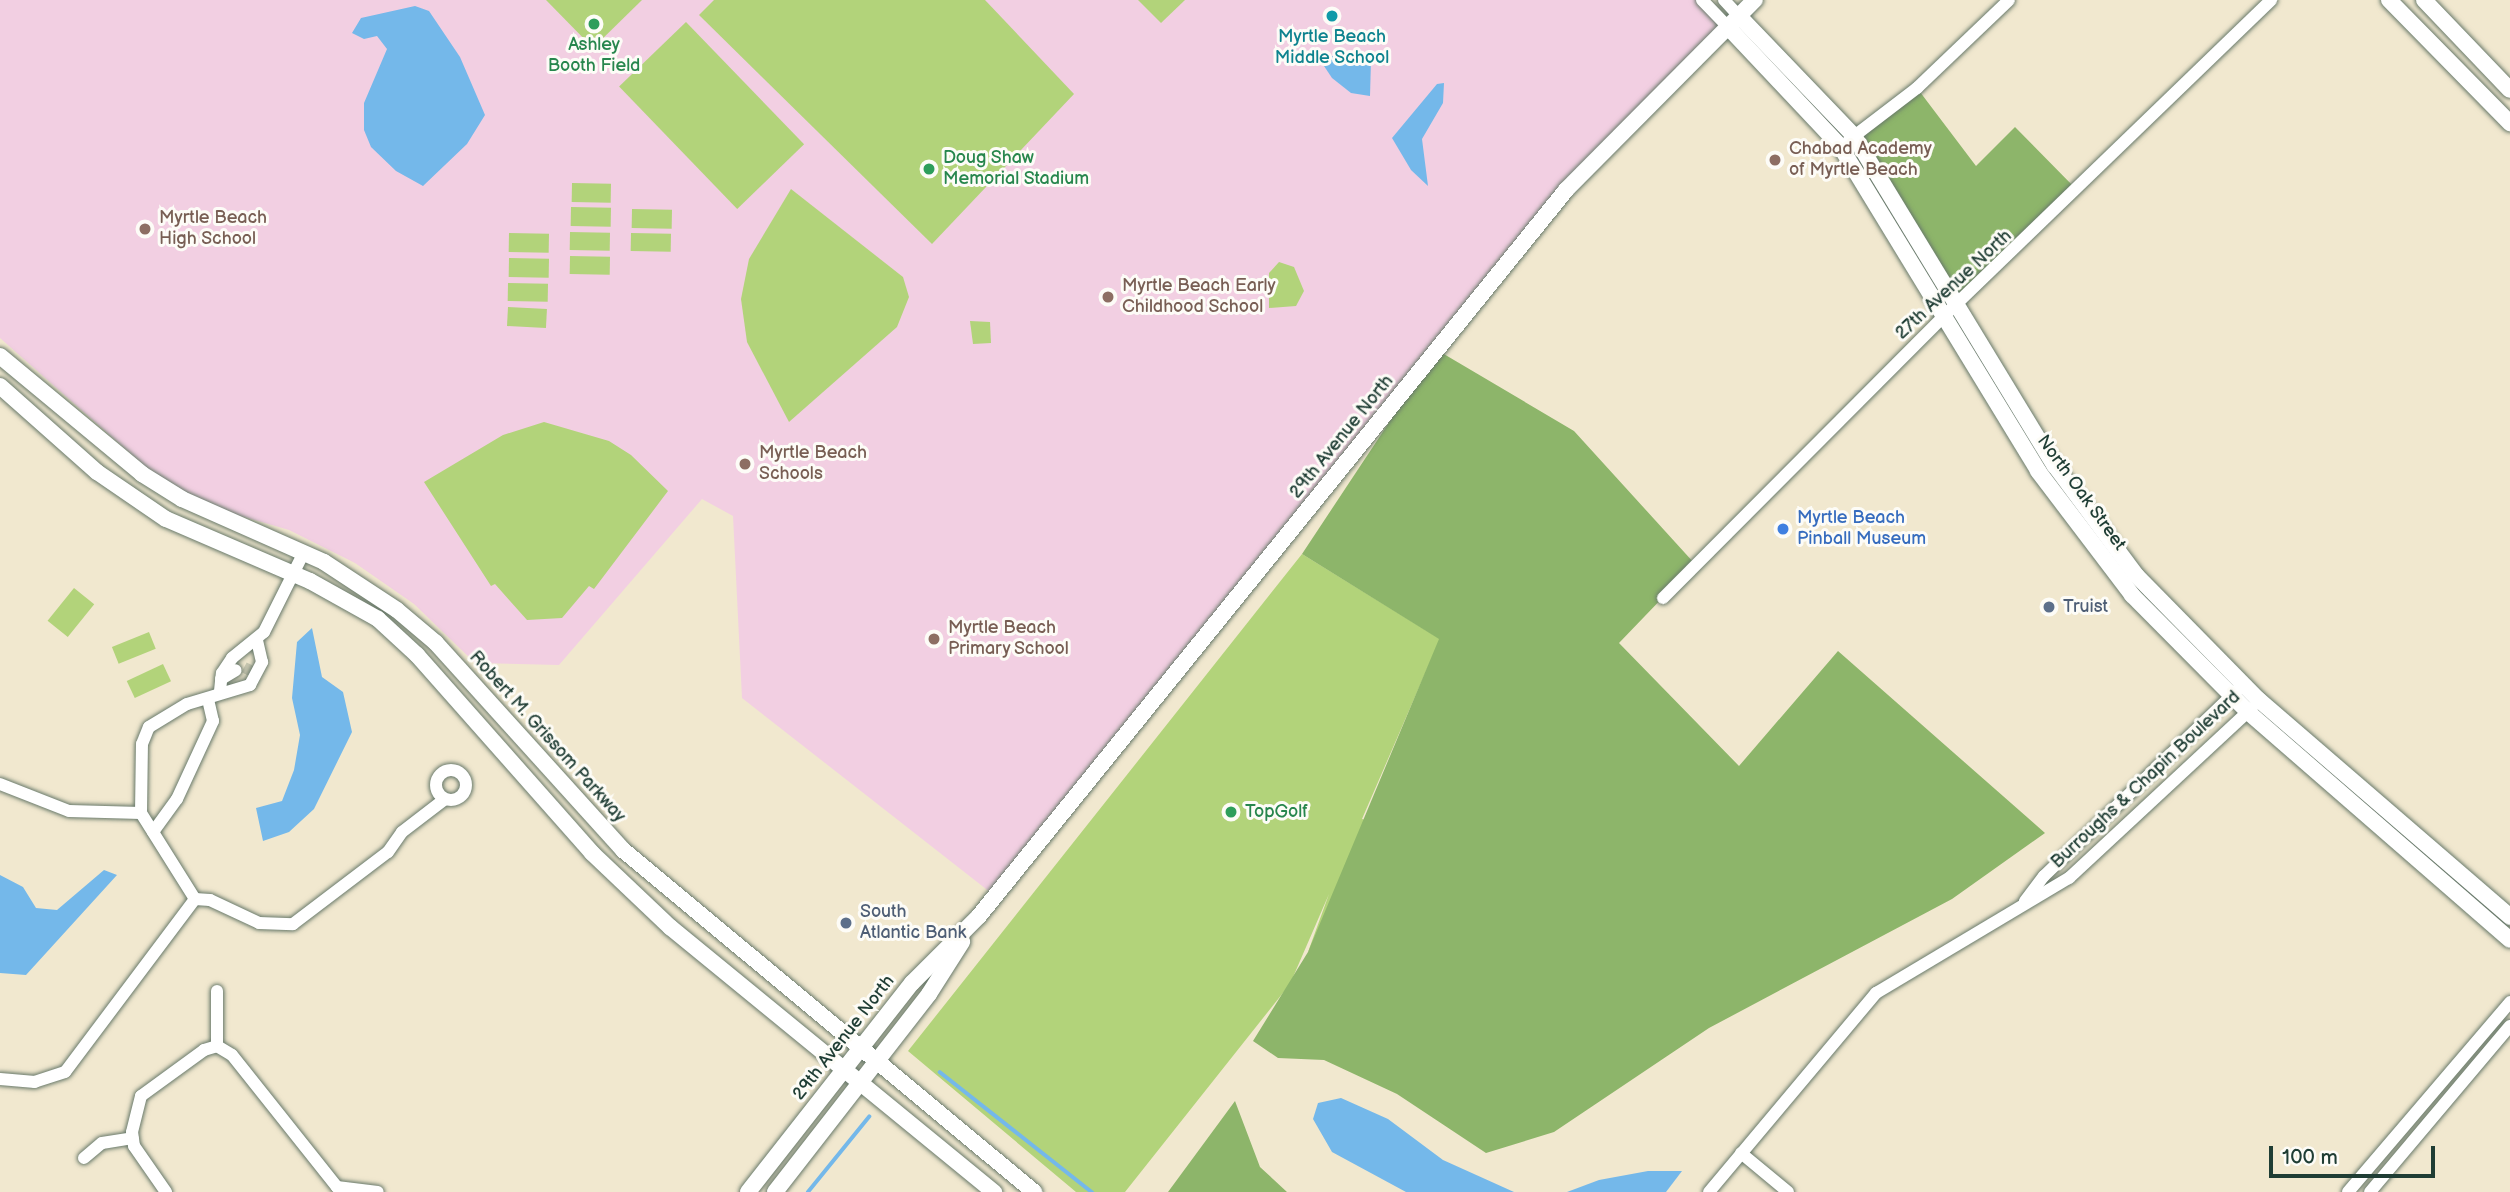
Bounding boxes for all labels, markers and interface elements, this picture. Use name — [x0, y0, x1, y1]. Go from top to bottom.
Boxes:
marker: Myrtle Beach Middle School — [1324, 8, 1340, 24]
marker: Ashley Booth Field — [586, 16, 602, 32]
place label: Myrtle Beach Middle School — [1275, 27, 1389, 70]
place label: Ashley Booth Field — [548, 35, 640, 78]
place label: Chabad Academy of Myrtle Beach — [1789, 139, 1932, 182]
place label: Doug Shaw Memorial Stadium — [943, 148, 1090, 190]
marker: Chabad Academy of Myrtle Beach — [1767, 152, 1783, 168]
marker: Doug Shaw Memorial Stadium — [921, 161, 937, 177]
place label: Myrtle Beach High School — [159, 208, 267, 250]
marker: Myrtle Beach High School — [137, 221, 153, 237]
street label: 27th Avenue North — [1891, 226, 2017, 344]
place label: Myrtle Beach Early Childhood School — [1122, 276, 1276, 318]
marker: Myrtle Beach Early Childhood School — [1100, 289, 1116, 305]
street label: 29th Avenue North — [1286, 371, 1398, 503]
street label: North Oak Street — [2032, 431, 2130, 555]
place label: Myrtle Beach Schools — [759, 443, 867, 486]
marker: Myrtle Beach Schools — [737, 456, 753, 472]
place label: Myrtle Beach Pinball Museum — [1797, 508, 1926, 550]
marker: Myrtle Beach Pinball Museum — [1775, 521, 1791, 537]
place label: Truist — [2063, 596, 2108, 618]
marker: Truist — [2041, 599, 2057, 615]
place label: Myrtle Beach Primary School — [948, 618, 1070, 660]
marker: Myrtle Beach Primary School — [926, 631, 942, 647]
street label: Robert M. Grissom Parkway — [464, 647, 630, 827]
street label: Burroughs & Chapin Boulevard — [2047, 687, 2245, 873]
place label: TopGolf — [1245, 801, 1308, 823]
marker: TopGolf — [1223, 804, 1239, 820]
place label: South Atlantic Bank — [860, 902, 966, 944]
marker: South Atlantic Bank — [838, 915, 854, 931]
street label: 29th Avenue North — [789, 971, 899, 1105]
scale bar — [2272, 1132, 2438, 1176]
text: 100 m — [2282, 1145, 2338, 1170]

